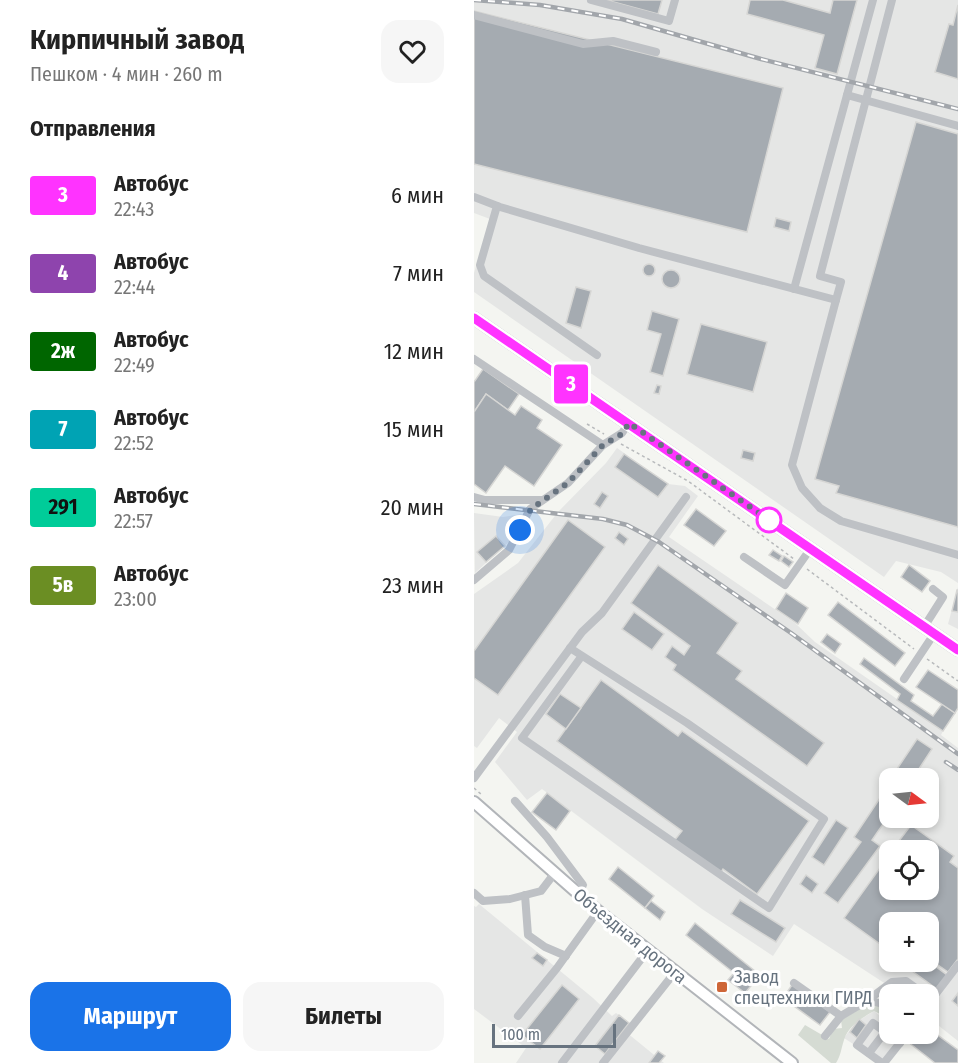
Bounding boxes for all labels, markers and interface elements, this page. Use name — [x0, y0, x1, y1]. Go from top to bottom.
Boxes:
button: heart — [381, 20, 444, 83]
text: Кирпичный завод — [30, 23, 244, 56]
text: Пешком · 4 мин · 260 m — [30, 62, 223, 86]
text: Отправления — [30, 115, 156, 142]
text: Автобус — [114, 170, 189, 197]
text: 3 — [58, 182, 68, 208]
text: 6 мин — [391, 182, 444, 209]
text: 22:43 — [114, 197, 154, 221]
text: Автобус — [114, 248, 189, 275]
text: 4 — [58, 260, 68, 286]
text: 7 мин — [393, 260, 444, 287]
text: 22:44 — [114, 275, 155, 299]
text: Автобус — [114, 326, 189, 353]
text: 2ж — [51, 338, 75, 364]
text: 12 мин — [384, 338, 444, 365]
text: 22:49 — [114, 353, 155, 377]
line badge: 3 — [552, 364, 590, 404]
text: 3 — [566, 371, 576, 397]
text: Автобус — [114, 404, 189, 431]
text: 7 — [59, 416, 67, 442]
text: 15 мин — [383, 416, 444, 443]
text: 22:52 — [114, 431, 154, 455]
text: Автобус — [114, 482, 189, 509]
text: 291 — [48, 494, 78, 520]
text: 20 мин — [381, 494, 444, 521]
unlabelled marker — [756, 507, 782, 533]
text: 22:57 — [114, 509, 153, 533]
your location — [505, 515, 535, 545]
text: Автобус — [114, 560, 189, 587]
text: 5в — [53, 572, 73, 598]
text: 23 мин — [382, 572, 444, 599]
text: 23:00 — [114, 587, 157, 611]
north arrow — [879, 768, 939, 828]
map controls — [879, 768, 939, 1044]
button: locate — [879, 840, 939, 900]
street label: Объездная дорога — [569, 884, 691, 989]
button: + — [879, 912, 939, 972]
place label: Завод спецтехники ГИРД — [734, 966, 872, 1009]
marker: Завод спецтехники ГИРД — [715, 980, 729, 994]
button: Маршрут — [30, 982, 231, 1051]
button: Билеты — [243, 982, 444, 1051]
button: − — [879, 984, 939, 1044]
scale bar — [492, 1021, 616, 1048]
text: 100 m — [501, 1025, 540, 1044]

